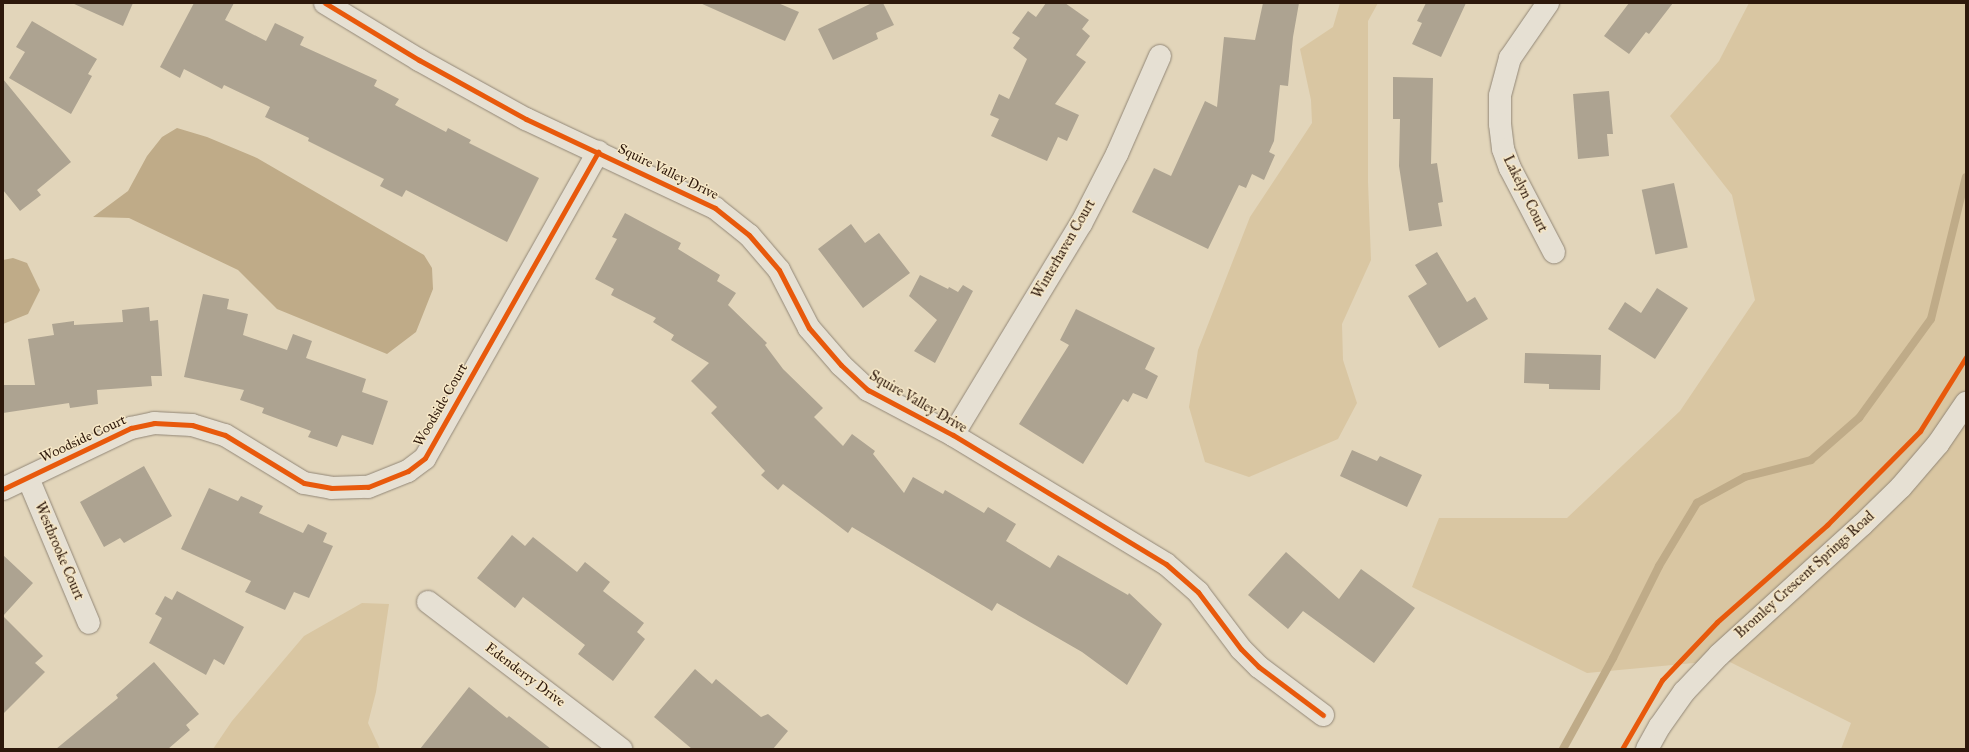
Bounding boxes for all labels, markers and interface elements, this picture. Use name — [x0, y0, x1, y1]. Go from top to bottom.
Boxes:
street label: Squire Valley Drive — [615, 140, 721, 204]
street label: Lakelyn Court — [1499, 153, 1551, 235]
street label: Winterhaven Court — [1029, 197, 1099, 301]
street label: Woodside Court — [410, 360, 472, 450]
street label: Squire Valley Drive — [866, 367, 970, 437]
street label: Woodside Court — [37, 412, 129, 466]
street label: Westbrooke Court — [31, 500, 87, 602]
street label: Bromley Crescent Springs Road — [1732, 508, 1878, 642]
street label: Edenderry Drive — [482, 639, 568, 711]

